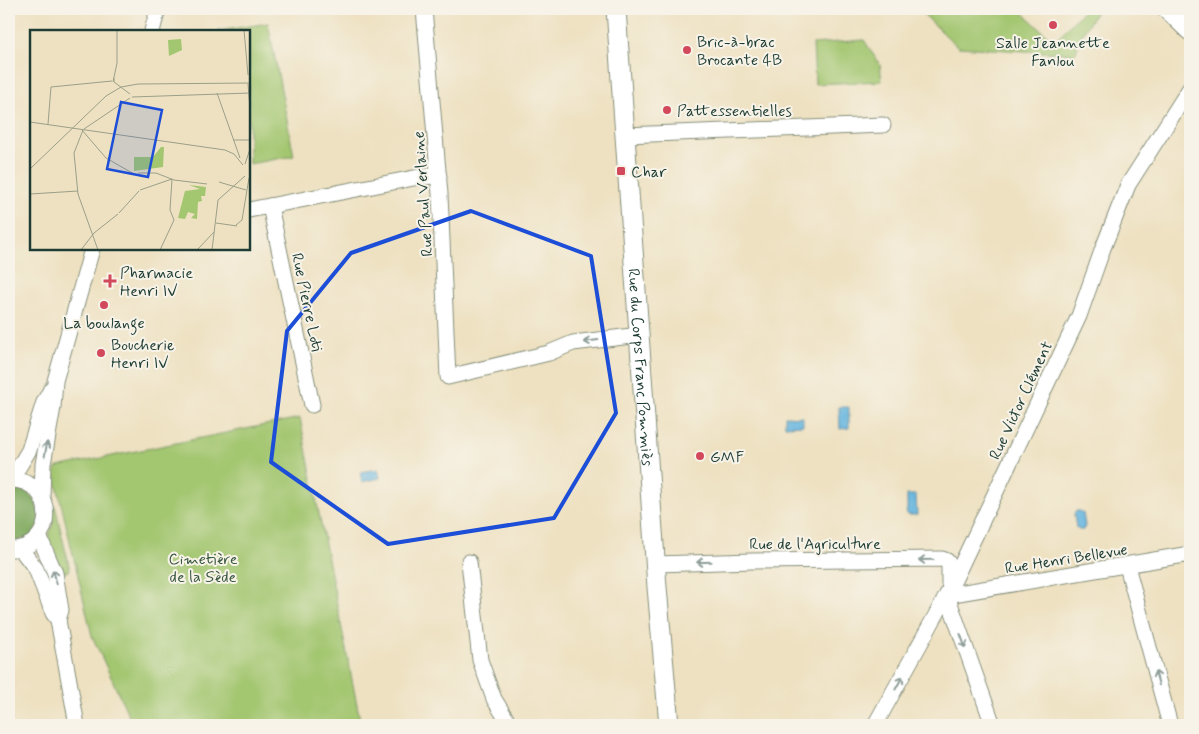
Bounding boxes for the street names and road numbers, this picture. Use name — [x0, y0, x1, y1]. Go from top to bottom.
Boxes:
street label: Rue Paul Verlaine — [409, 130, 438, 257]
street label: Rue Pierre Loti — [286, 251, 327, 353]
street label: Rue du Corps Franc Pommiès — [622, 268, 657, 467]
street label: Rue Victor Clément — [985, 337, 1058, 463]
street label: Rue de l'Agriculture — [749, 534, 881, 555]
street label: Rue Henri Bellevue — [1003, 539, 1129, 580]

